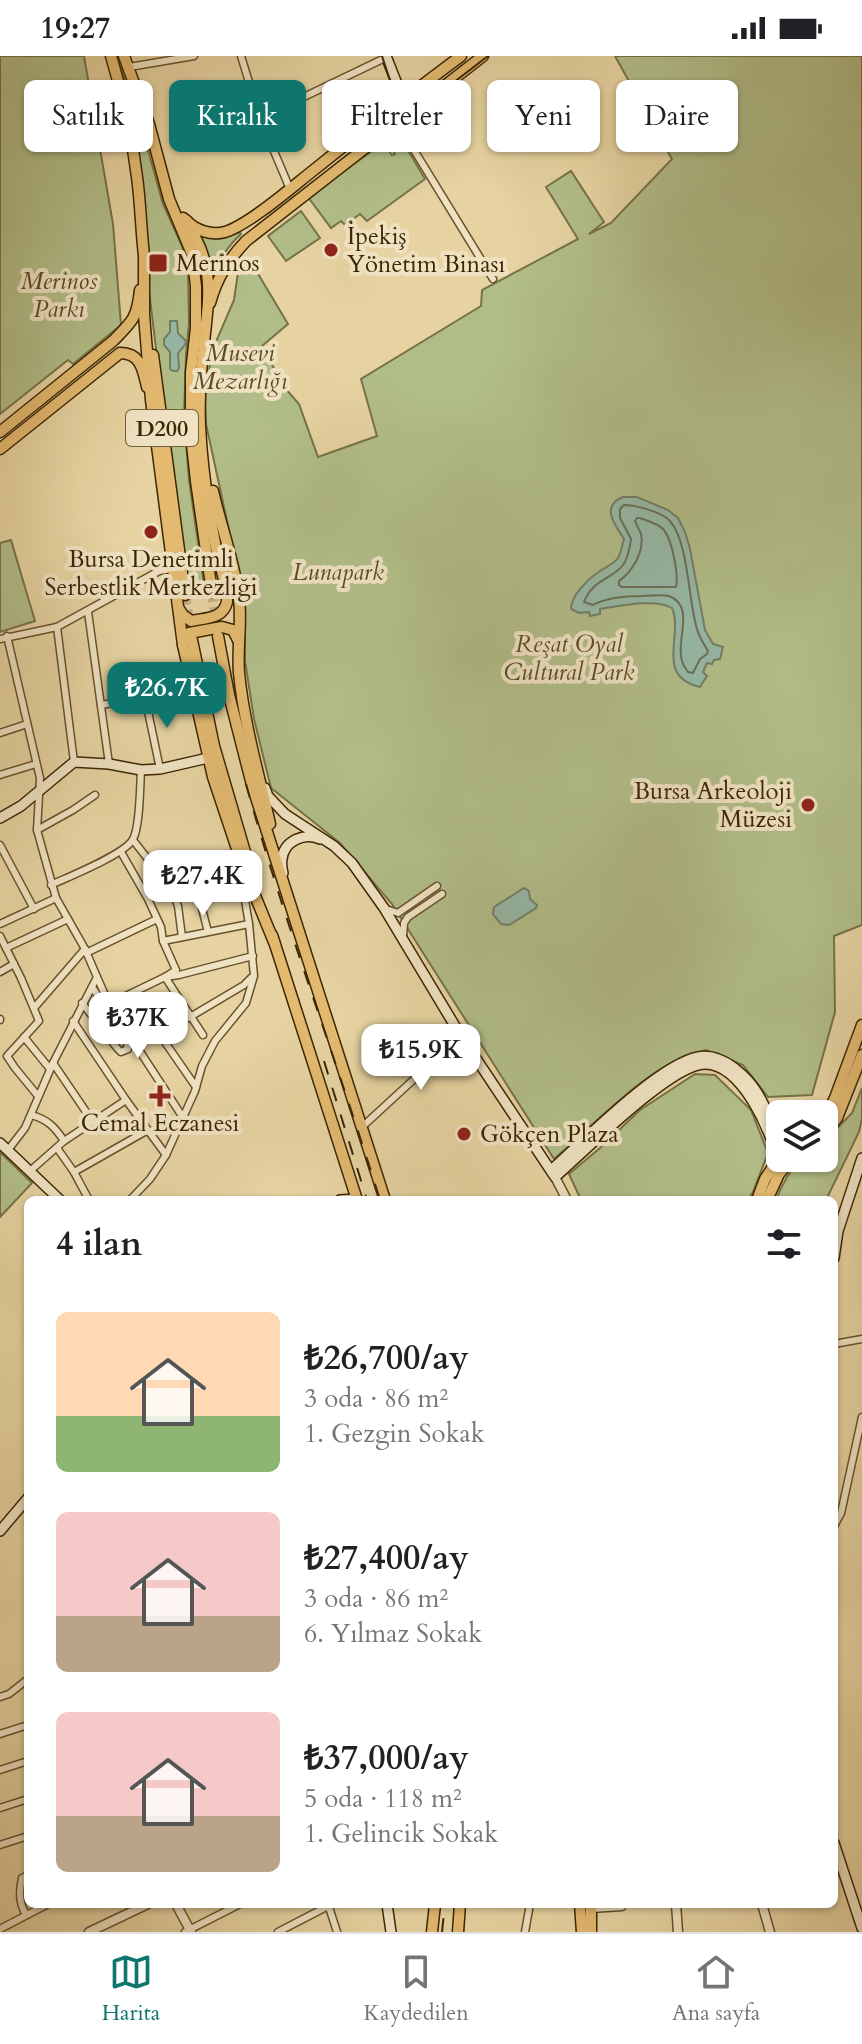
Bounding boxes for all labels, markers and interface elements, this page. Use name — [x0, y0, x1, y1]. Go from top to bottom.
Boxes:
text: 19:27 — [40, 8, 110, 49]
chip: Satılık — [24, 80, 153, 152]
chip: Kiralık — [169, 80, 306, 152]
chip: Filtreler — [322, 80, 471, 152]
chip: Yeni — [487, 80, 600, 152]
chip: Daire — [616, 80, 738, 152]
place label: İpekiş Yönetim Binası — [347, 220, 506, 281]
marker: İpekiş Yönetim Binası — [322, 241, 340, 259]
place label: Merinos — [176, 247, 260, 280]
marker: Merinos — [147, 252, 169, 274]
park label: Merinos Parkı — [21, 265, 97, 326]
park label: Musevi Mezarlığı — [193, 337, 288, 398]
road number: D200 — [126, 410, 198, 446]
marker: Bursa Denetimli Serbestlik Merkezliği — [142, 523, 160, 541]
place label: Bursa Denetimli Serbestlik Merkezliği — [45, 543, 258, 604]
park label: Lunapark — [292, 556, 384, 589]
park label: Reşat Oyal Cultural Park — [504, 628, 635, 689]
pin: ₺26.7K — [102, 662, 232, 730]
text: ₺26.7K — [125, 670, 209, 705]
place label: Bursa Arkeoloji Müzesi — [634, 775, 792, 836]
marker: Bursa Arkeoloji Müzesi — [799, 796, 817, 814]
pin: ₺27.4K — [138, 850, 268, 918]
text: ₺27.4K — [161, 858, 245, 893]
pin: ₺37K — [91, 992, 185, 1060]
text: ₺37K — [107, 1000, 169, 1035]
pin: ₺15.9K — [356, 1024, 486, 1092]
text: ₺15.9K — [379, 1032, 463, 1067]
marker: Cemal Eczanesi — [151, 1087, 169, 1105]
map controls — [766, 1100, 838, 1172]
button: layers — [766, 1100, 838, 1172]
place label: Cemal Eczanesi — [81, 1107, 240, 1140]
place label: Gökçen Plaza — [480, 1118, 619, 1151]
marker: Gökçen Plaza — [455, 1125, 473, 1143]
text: 4 ilan — [56, 1221, 142, 1267]
icon: filters — [762, 1222, 806, 1266]
text: ₺26,700/ay — [304, 1335, 469, 1381]
icon: home — [120, 1344, 216, 1440]
text: 3 oda · 86 m² — [304, 1381, 448, 1416]
text: 1. Gezgin Sokak — [304, 1416, 485, 1451]
text: ₺27,400/ay — [304, 1535, 469, 1581]
icon: home — [120, 1544, 216, 1640]
text: 3 oda · 86 m² — [304, 1581, 448, 1616]
text: 6. Yılmaz Sokak — [304, 1616, 482, 1651]
text: ₺37,000/ay — [304, 1735, 469, 1781]
icon: home — [120, 1744, 216, 1840]
text: 5 oda · 118 m² — [304, 1781, 462, 1816]
text: 1. Gelincik Sokak — [304, 1816, 498, 1851]
tab: Harita — [102, 1950, 160, 2028]
tab: Kaydedilen — [364, 1950, 469, 2028]
tab: Ana sayfa — [672, 1950, 760, 2028]

